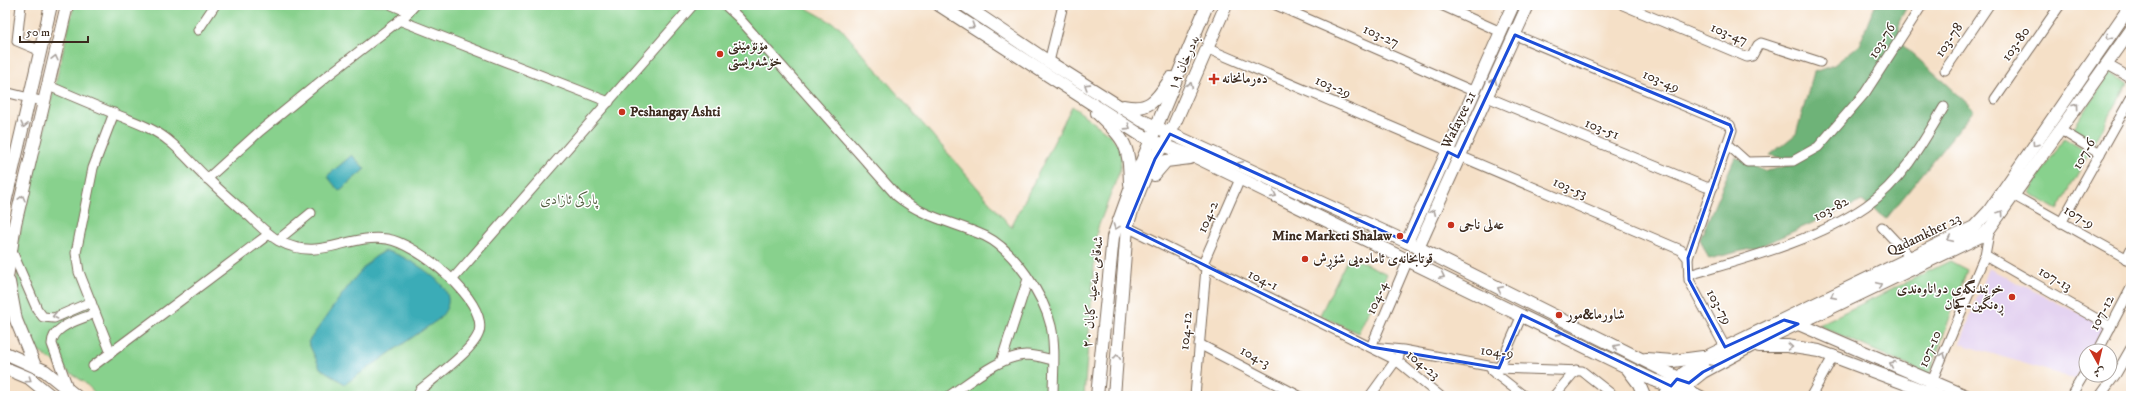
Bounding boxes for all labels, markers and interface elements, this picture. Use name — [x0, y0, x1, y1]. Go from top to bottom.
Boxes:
scale bar — [20, 18, 88, 44]
street label: 103-47 — [1708, 18, 1750, 50]
street label: 103-76 — [1864, 19, 1900, 62]
street label: 103-78 — [1931, 19, 1967, 61]
street label: 103-27 — [1360, 20, 1402, 52]
one-way arrow — [967, 21, 974, 28]
street label: 103-80 — [1998, 23, 2034, 65]
text: 50 m — [26, 25, 50, 40]
street label: بەدرخان ١٩ — [1164, 32, 1204, 94]
one-way arrow — [2106, 33, 2114, 40]
place label: مۆنۆمێنتی خۆشەویستی — [728, 37, 782, 71]
marker: مۆنۆمێنتی خۆشەویستی — [715, 49, 725, 59]
one-way arrow — [51, 54, 59, 61]
street label: 103-49 — [1640, 65, 1682, 97]
place label: دەرمانخانە — [1222, 70, 1268, 88]
street label: 103-29 — [1312, 71, 1354, 103]
marker: دەرمانخانە — [1209, 74, 1219, 84]
one-way arrow — [1489, 78, 1497, 85]
one-way arrow — [1186, 81, 1194, 88]
one-way arrow — [1084, 83, 1091, 90]
street label: Wafayee 21 — [1437, 88, 1481, 152]
place label: Peshangay Ashti — [630, 103, 721, 121]
one-way arrow — [2071, 103, 2078, 110]
marker: Peshangay Ashti — [617, 107, 627, 117]
street label: 103-51 — [1582, 114, 1622, 144]
one-way arrow — [20, 122, 28, 128]
one-way arrow — [1124, 122, 1131, 130]
street label: 107-6 — [2068, 135, 2100, 173]
one-way arrow — [2033, 140, 2040, 147]
one-way arrow — [1237, 161, 1244, 169]
street label: 103-53 — [1550, 173, 1590, 203]
park label: پارکی ئازادی — [540, 190, 599, 210]
one-way arrow — [1270, 190, 1278, 198]
street label: 103-82 — [1810, 192, 1852, 226]
one-way arrow — [17, 194, 25, 201]
street label: 104-2 — [1193, 198, 1223, 236]
street label: 107-9 — [2060, 201, 2098, 233]
one-way arrow — [1428, 208, 1436, 216]
street label: Qadamkher 23 — [1884, 209, 1964, 261]
one-way arrow — [1996, 210, 2003, 217]
one-way arrow — [1354, 216, 1362, 224]
place label: عەلی ناجی — [1458, 216, 1505, 234]
marker: عەلی ناجی — [1446, 220, 1456, 230]
one-way arrow — [1113, 223, 1121, 230]
place label: Mine Marketi Shalaw — [1272, 227, 1393, 245]
marker: Mine Marketi Shalaw — [1395, 231, 1405, 241]
one-way arrow — [1947, 234, 1954, 242]
street label: شەقامی سەعید کابان ٢٠ — [1078, 235, 1108, 349]
place label: قوتابخانەی ئامادەیی شۆڕش — [1313, 250, 1433, 271]
marker: قوتابخانەی ئامادەیی شۆڕش — [1300, 254, 1310, 264]
street label: 107-13 — [2035, 262, 2075, 296]
street label: 104-1 — [1245, 265, 1281, 295]
one-way arrow — [1437, 271, 1445, 279]
street label: 104-4 — [1362, 278, 1393, 317]
place label: خوێندنگەی دواناوەندی ڕەنگین-کچان — [1897, 279, 2004, 317]
one-way arrow — [1875, 282, 1883, 290]
one-way arrow — [1496, 286, 1504, 294]
street label: 103-79 — [1702, 286, 1736, 328]
one-way arrow — [1830, 291, 1837, 299]
marker: خوێندنگەی دواناوەندی ڕەنگین-کچان — [2007, 292, 2017, 302]
street label: 107-12 — [2085, 292, 2119, 334]
place label: شاورما&مور — [1565, 306, 1625, 324]
marker: شاورما&مور — [1554, 310, 1564, 320]
street label: 104-12 — [1175, 311, 1197, 351]
one-way arrow — [52, 312, 58, 320]
one-way arrow — [1554, 328, 1562, 336]
street label: 107-10 — [1914, 328, 1946, 370]
street label: 104-9 — [1479, 341, 1515, 363]
street label: 104-3 — [1237, 342, 1273, 372]
one-way arrow — [1787, 342, 1793, 351]
north arrow — [2078, 343, 2118, 383]
one-way arrow — [1612, 345, 1620, 352]
street label: 104-23 — [1402, 346, 1444, 384]
one-way arrow — [1938, 352, 1946, 359]
one-way arrow — [1112, 354, 1121, 360]
one-way arrow — [1888, 361, 1895, 369]
one-way arrow — [1708, 364, 1716, 372]
text: ش — [2093, 364, 2106, 380]
one-way arrow — [25, 375, 32, 382]

